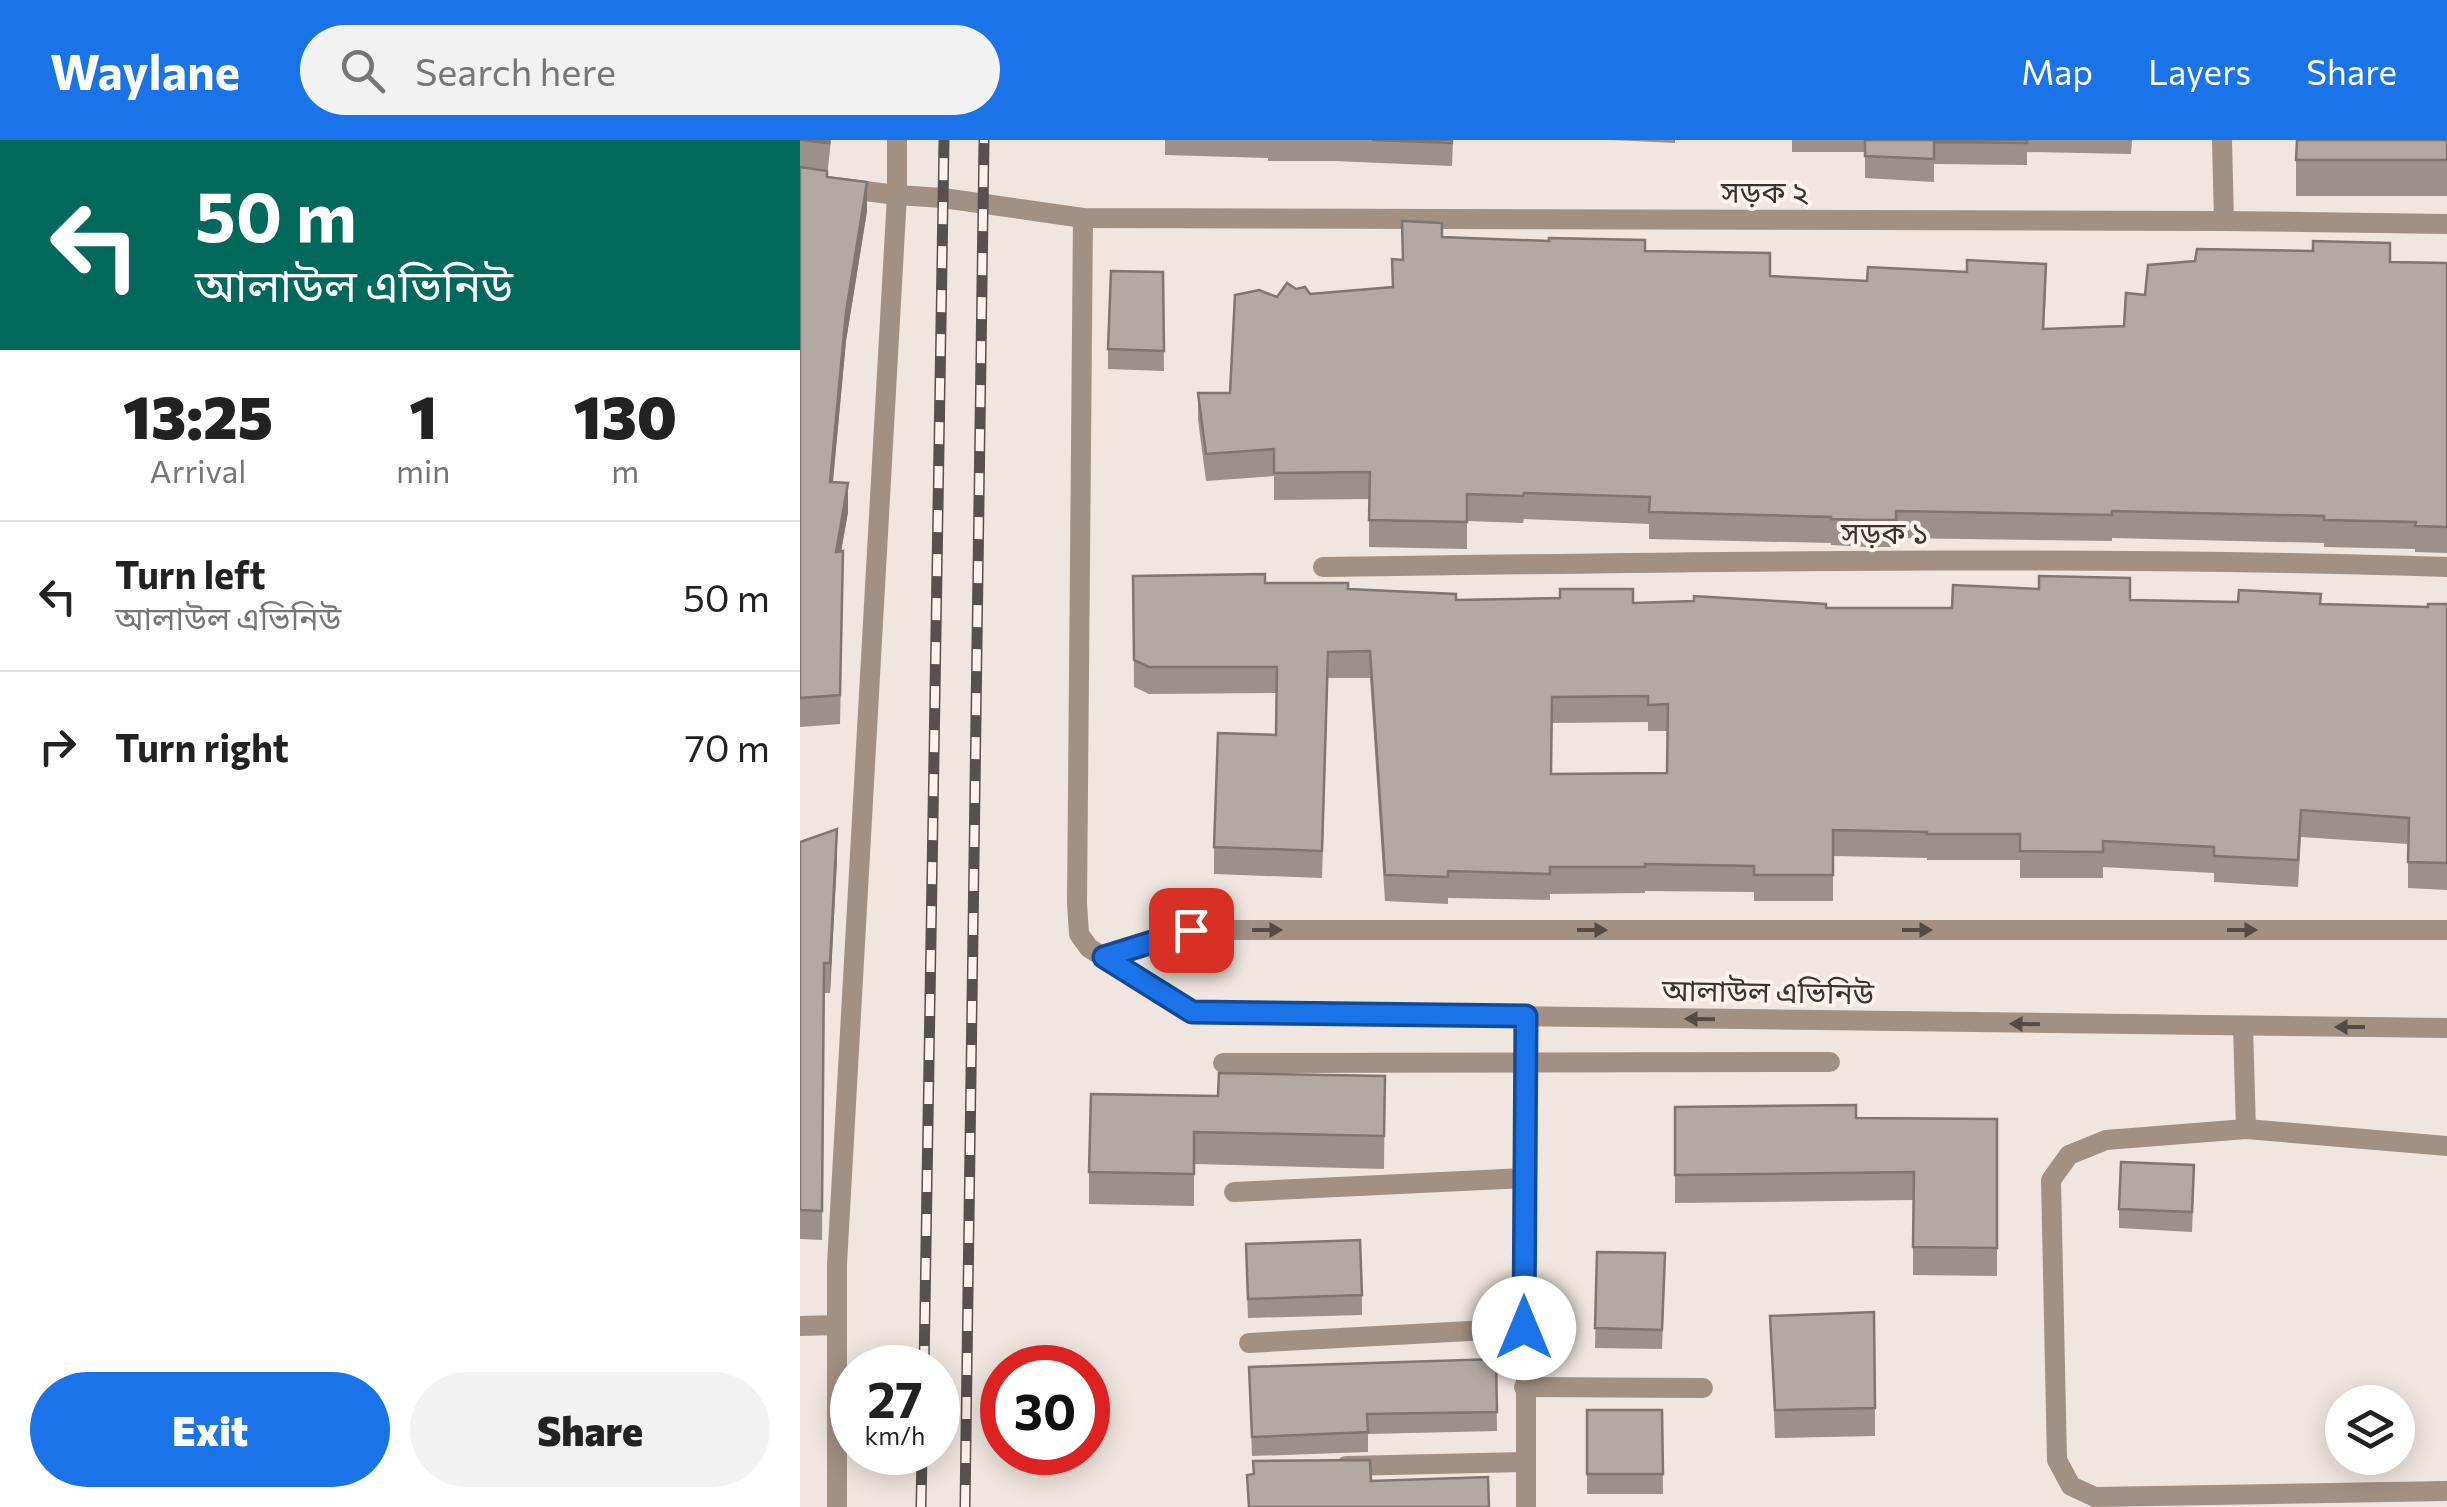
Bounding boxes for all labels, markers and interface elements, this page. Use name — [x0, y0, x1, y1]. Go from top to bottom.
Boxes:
search box — [300, 25, 1000, 115]
text: Waylane — [50, 41, 240, 100]
icon: search — [335, 43, 390, 98]
text: Search here — [415, 47, 616, 94]
text: Map — [2021, 49, 2093, 92]
text: Layers — [2148, 49, 2251, 92]
text: Share — [2306, 49, 2397, 92]
text: 50 m — [195, 171, 357, 256]
street label: সড়ক ২ — [1720, 172, 1809, 209]
icon: left — [30, 180, 160, 310]
text: আলাউল এভিনিউ — [195, 256, 513, 311]
text: 13:25 — [123, 378, 273, 451]
text: 1 — [409, 378, 437, 451]
text: 130 — [573, 378, 677, 451]
text: Arrival — [150, 450, 246, 490]
text: min — [396, 450, 450, 490]
text: m — [611, 450, 639, 490]
street label: সড়ক ১ — [1840, 513, 1929, 550]
text: Turn left — [115, 550, 266, 597]
icon: left — [30, 569, 85, 624]
text: 50 m — [683, 573, 770, 620]
text: আলাউল এভিনিউ — [115, 597, 341, 637]
icon: right — [30, 719, 85, 774]
text: Turn right — [115, 723, 289, 770]
text: 70 m — [685, 723, 770, 770]
pin — [1149, 888, 1234, 973]
icon: arrive — [1164, 903, 1219, 958]
one-way arrow — [1252, 922, 1284, 938]
one-way arrow — [1577, 922, 1609, 938]
one-way arrow — [1902, 922, 1934, 938]
one-way arrow — [2227, 922, 2259, 938]
street label: আলাউল এভিনিউ — [1661, 970, 1875, 1010]
one-way arrow — [1683, 1011, 1715, 1027]
one-way arrow — [2008, 1015, 2040, 1031]
one-way arrow — [2333, 1019, 2365, 1035]
position arrow — [1472, 1276, 1576, 1380]
speed limit sign: 30 — [980, 1345, 1110, 1475]
text: 27 — [867, 1367, 923, 1428]
button: Exit — [30, 1372, 390, 1487]
button: Share — [410, 1372, 770, 1487]
map controls — [2325, 1385, 2415, 1475]
button: layers — [2325, 1385, 2415, 1475]
text: km/h — [865, 1420, 925, 1450]

